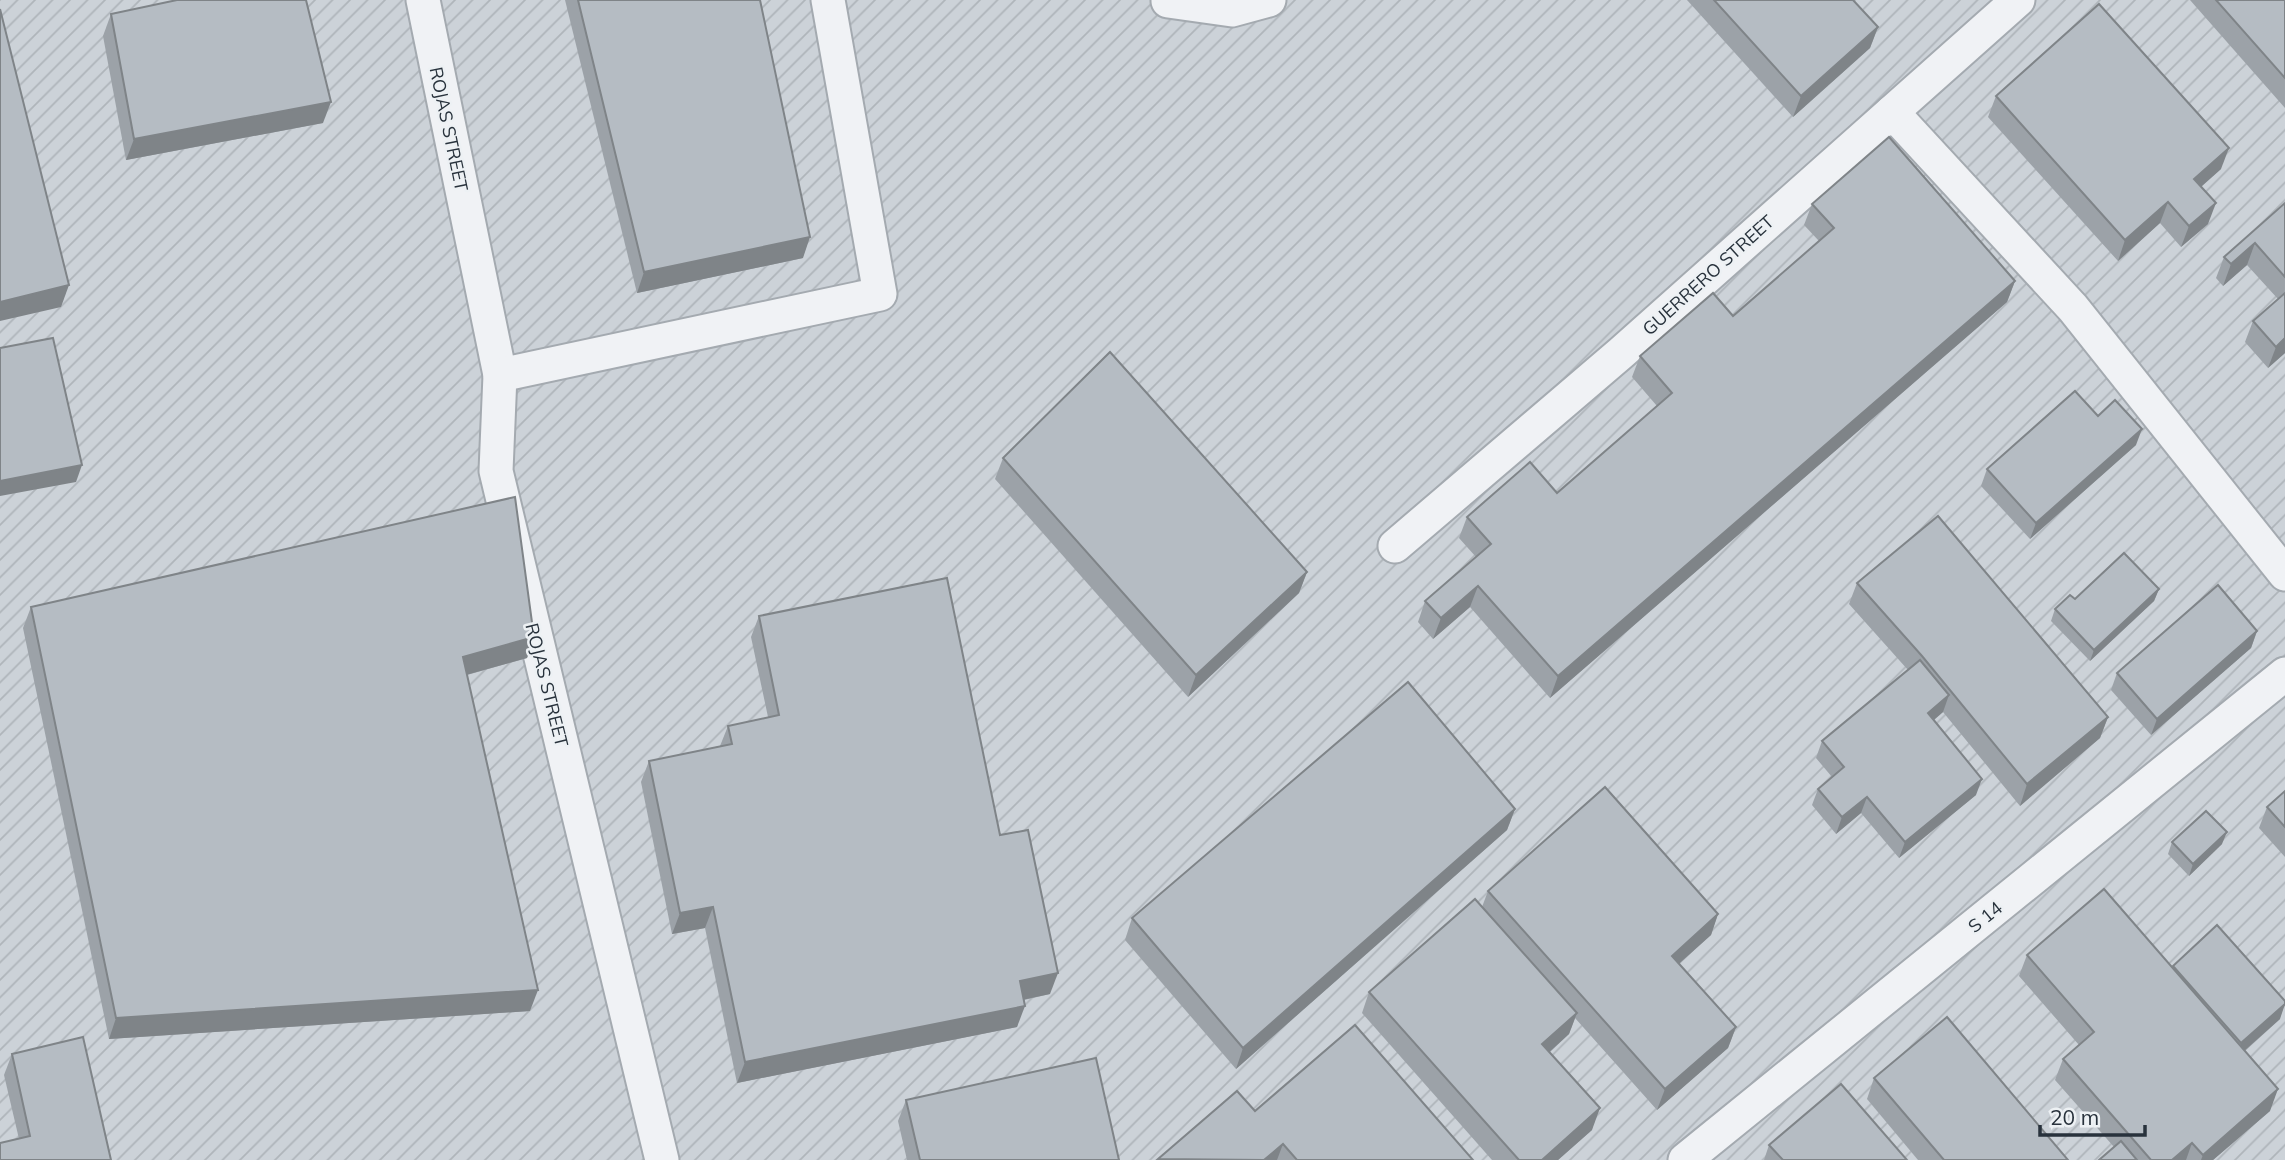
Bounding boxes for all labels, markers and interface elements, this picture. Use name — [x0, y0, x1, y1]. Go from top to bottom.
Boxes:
street label: ROJAS STREET — [425, 65, 473, 193]
street label: GUERRERO STREET — [1637, 210, 1779, 340]
street label: ROJAS STREET — [521, 621, 574, 749]
street label: S 14 — [1963, 896, 2007, 938]
scale bar — [2040, 1094, 2145, 1138]
text: 20 m — [2050, 1104, 2099, 1130]

